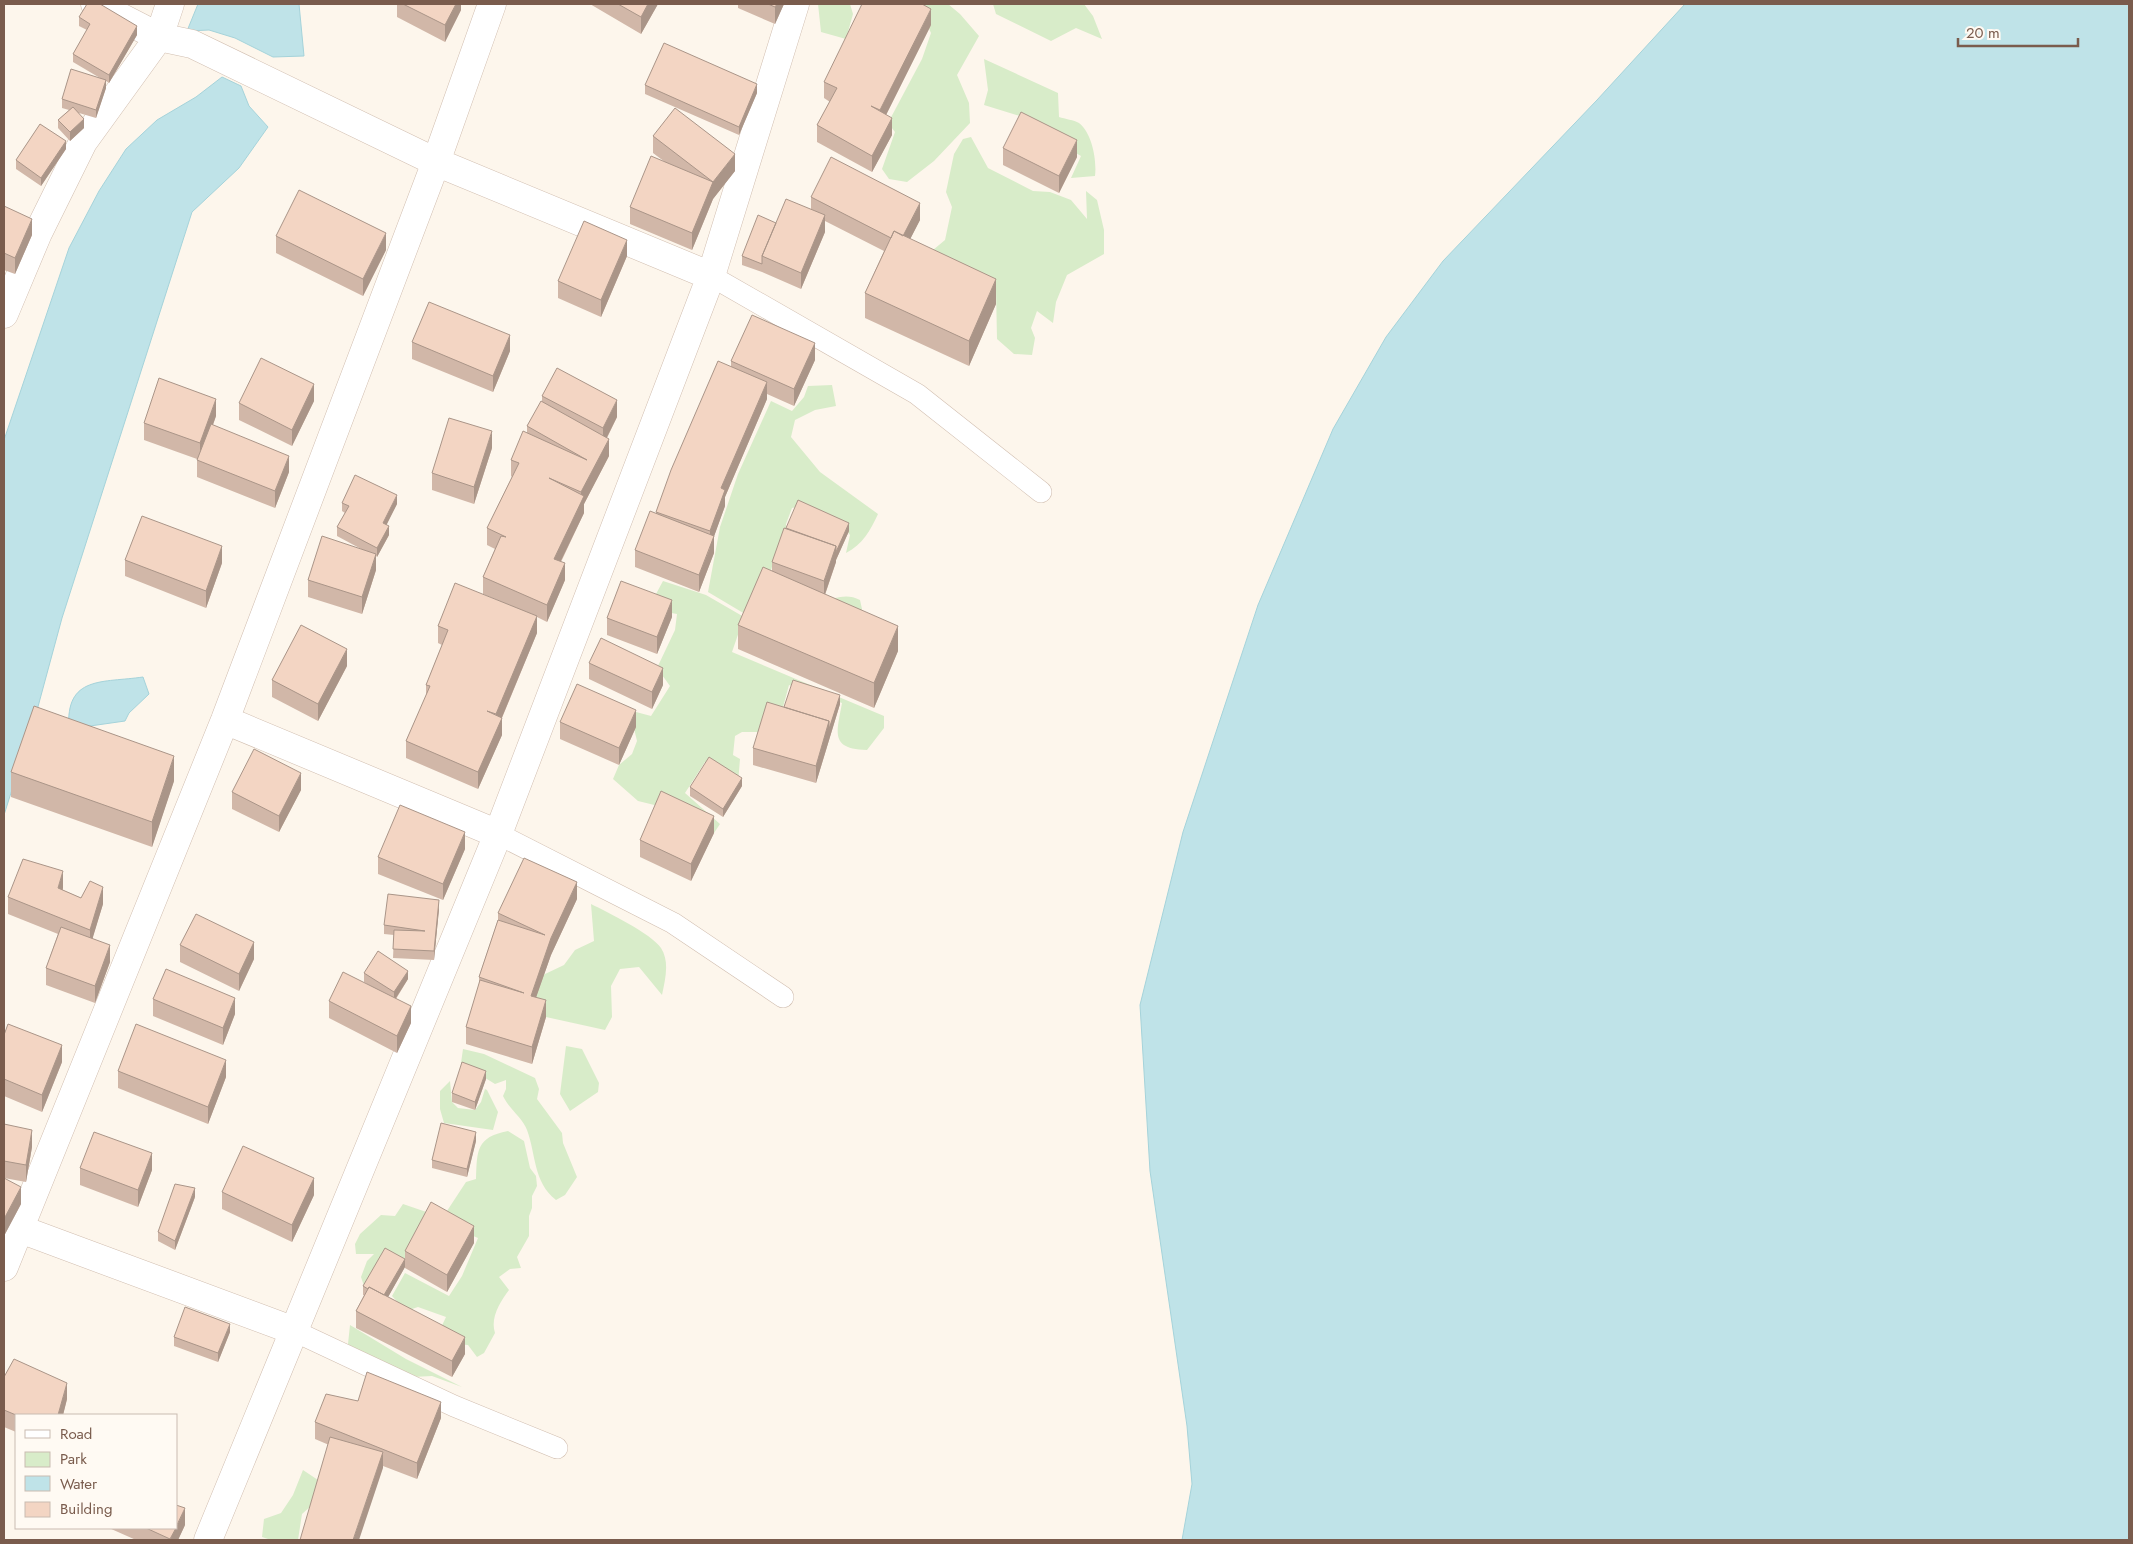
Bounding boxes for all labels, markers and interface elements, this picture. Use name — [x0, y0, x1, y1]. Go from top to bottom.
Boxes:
scale bar — [1958, 15, 2078, 47]
text: 20 m — [1966, 22, 2000, 44]
legend — [15, 1414, 178, 1529]
text: Road — [60, 1423, 92, 1445]
text: Park — [60, 1448, 87, 1470]
text: Water — [60, 1473, 98, 1495]
text: Building — [60, 1498, 112, 1520]

